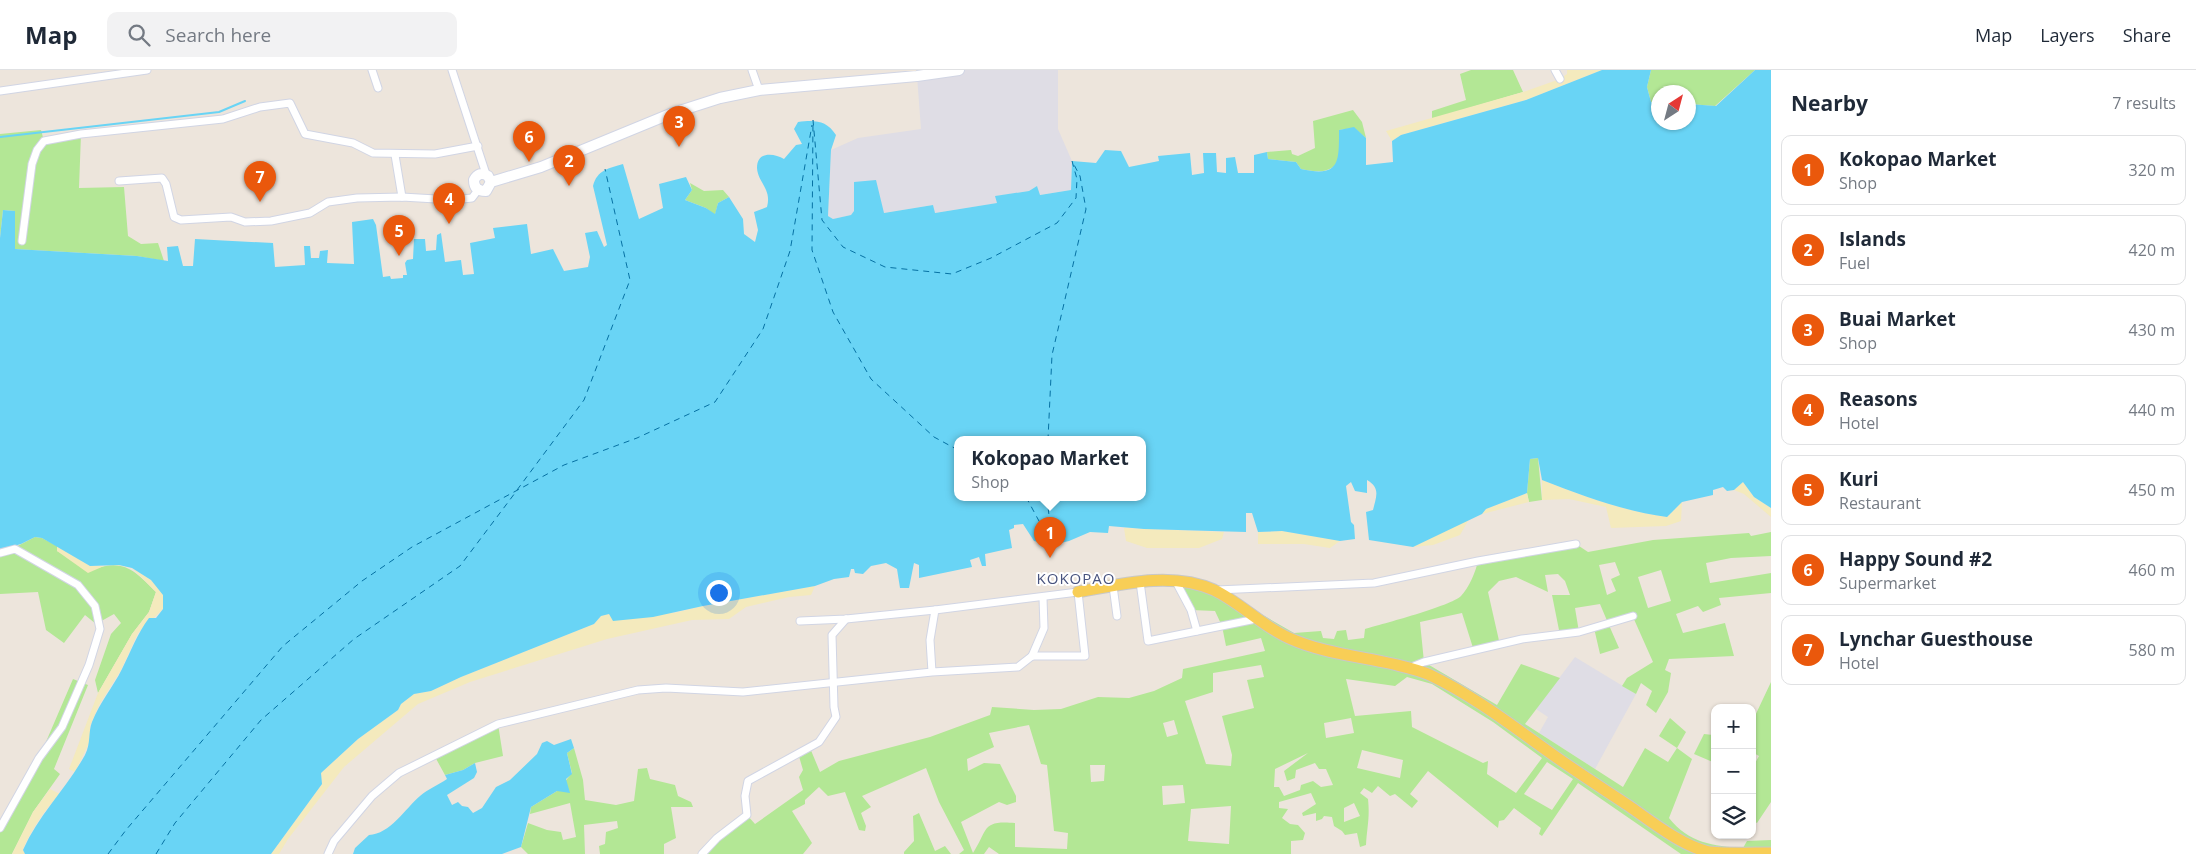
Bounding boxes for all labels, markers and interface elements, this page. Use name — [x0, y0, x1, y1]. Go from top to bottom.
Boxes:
search box — [107, 12, 457, 57]
text: Map — [25, 18, 77, 51]
icon: search — [125, 21, 153, 49]
text: Search here — [165, 22, 271, 48]
text: Map — [1975, 23, 2012, 47]
text: Layers — [2040, 23, 2095, 47]
text: Share — [2123, 23, 2171, 47]
north arrow — [1651, 85, 1696, 130]
text: Nearby — [1791, 89, 1868, 117]
text: 7 results — [2112, 92, 2176, 114]
pin: 3 — [663, 106, 695, 147]
pin: 6 — [513, 121, 545, 162]
pin: 2 — [553, 145, 585, 186]
text: Kokopao Market — [1839, 146, 1996, 172]
text: 1 — [1803, 159, 1813, 181]
text: 320 m — [2129, 159, 2175, 181]
pin: 7 — [244, 161, 276, 202]
text: Shop — [1839, 172, 1877, 194]
pin: 4 — [433, 183, 465, 224]
pin: 5 — [383, 215, 415, 256]
text: Islands — [1839, 226, 1906, 252]
text: 2 — [1803, 239, 1813, 261]
text: 420 m — [2129, 239, 2175, 261]
text: Fuel — [1839, 252, 1870, 274]
text: Buai Market — [1839, 306, 1956, 332]
text: 3 — [1803, 319, 1813, 341]
text: 430 m — [2129, 319, 2175, 341]
text: Shop — [1839, 332, 1877, 354]
text: Reasons — [1839, 386, 1917, 412]
text: 4 — [1803, 399, 1813, 421]
text: 440 m — [2129, 399, 2175, 421]
text: Hotel — [1839, 412, 1879, 434]
popup — [954, 436, 1146, 501]
text: Kokopao Market — [971, 445, 1129, 471]
text: Kuri — [1839, 466, 1879, 492]
text: Shop — [971, 471, 1009, 493]
text: 5 — [1803, 479, 1813, 501]
text: 450 m — [2129, 479, 2175, 501]
text: Restaurant — [1839, 492, 1921, 514]
pin: 1 — [1034, 517, 1066, 558]
text: Happy Sound #2 — [1839, 546, 1992, 572]
text: 6 — [1803, 559, 1813, 581]
text: 460 m — [2129, 559, 2175, 581]
district label: KOKOPAO — [1037, 568, 1115, 588]
text: Supermarket — [1839, 572, 1936, 594]
your location — [706, 580, 732, 606]
text: Lynchar Guesthouse — [1839, 626, 2033, 652]
text: 7 — [1803, 639, 1813, 661]
text: 580 m — [2129, 639, 2175, 661]
text: Hotel — [1839, 652, 1879, 674]
map controls — [1711, 704, 1756, 839]
button: + — [1711, 704, 1756, 749]
button: − — [1711, 749, 1756, 794]
button: layers — [1711, 794, 1756, 839]

